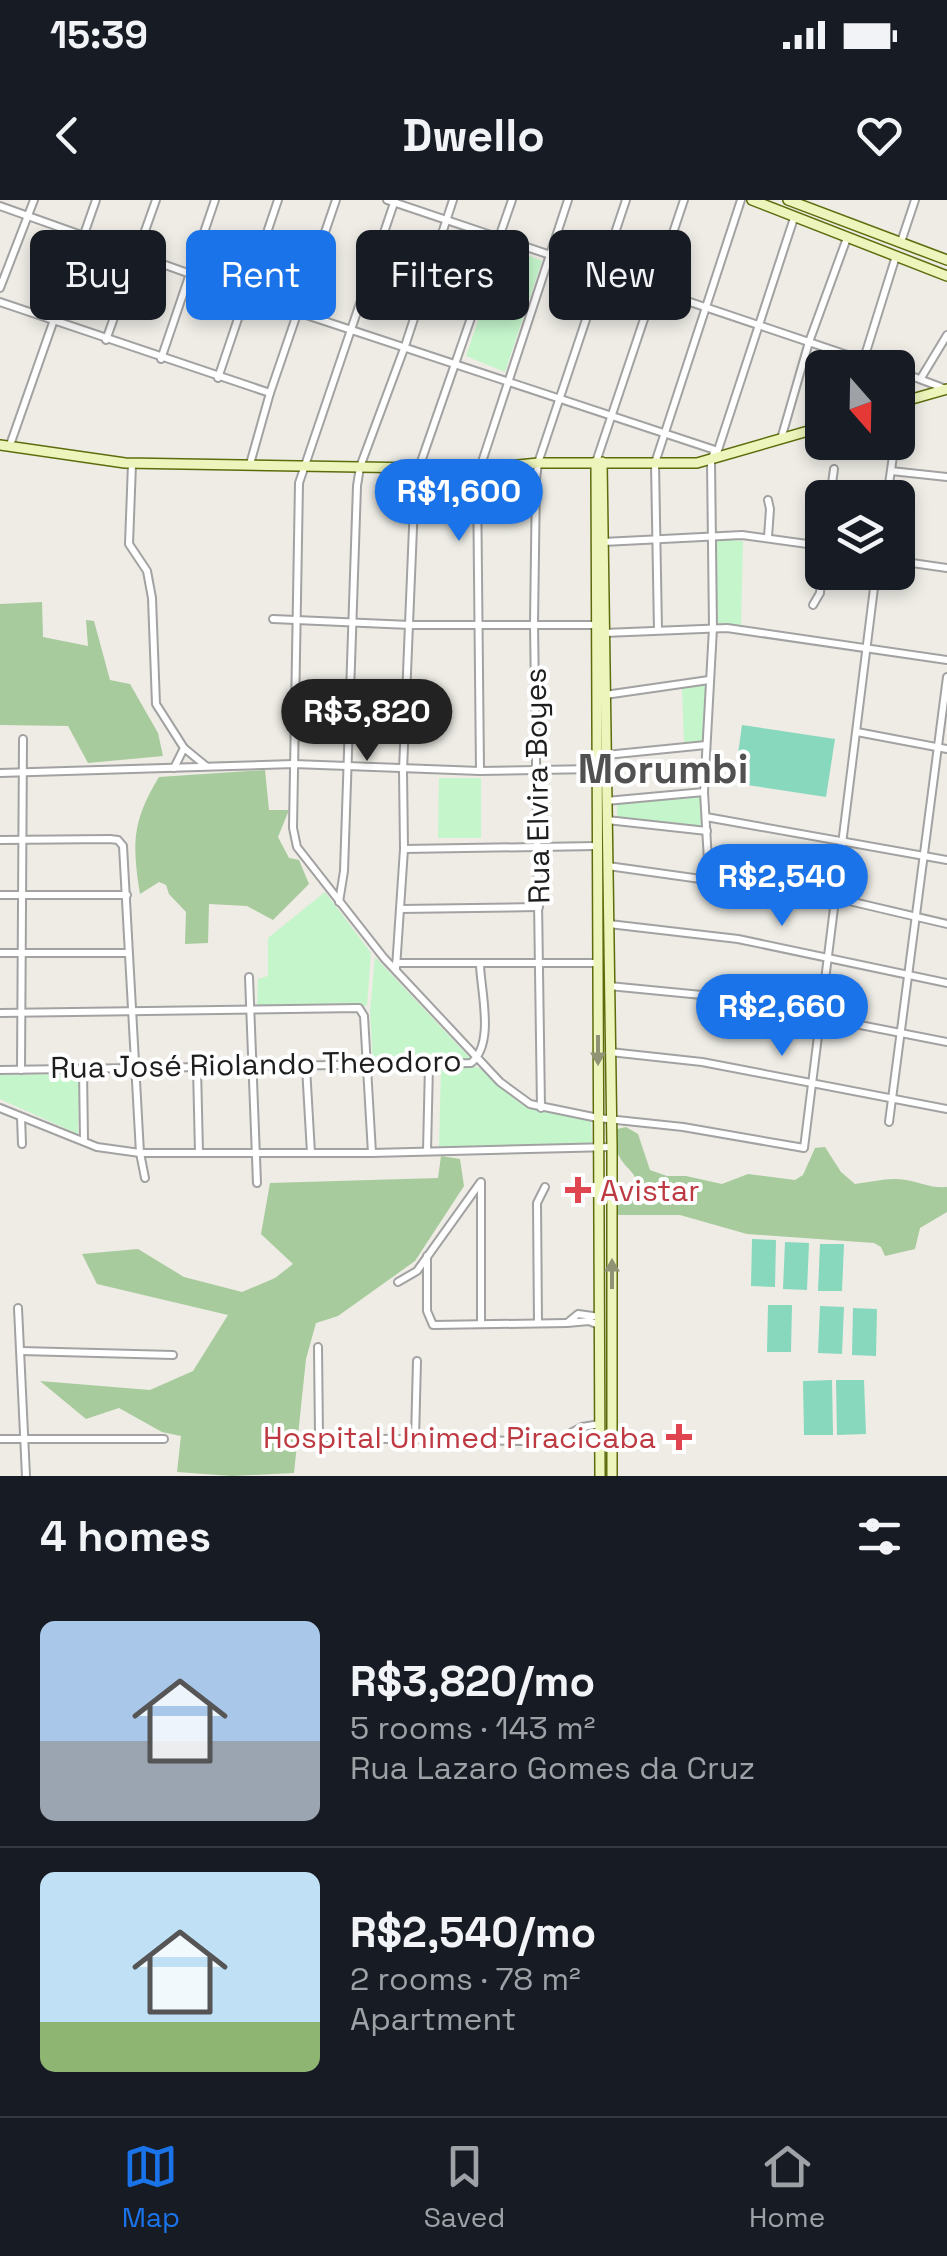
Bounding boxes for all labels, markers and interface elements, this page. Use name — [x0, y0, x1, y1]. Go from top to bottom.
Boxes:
text: 15:39 — [50, 11, 148, 59]
text: Dwello — [402, 107, 545, 164]
icon: back — [40, 108, 95, 163]
icon: heart — [852, 108, 907, 163]
chip: Buy — [30, 230, 166, 320]
chip: Rent — [186, 230, 336, 320]
chip: Filters — [356, 230, 529, 320]
chip: New — [549, 230, 691, 320]
north arrow — [805, 350, 915, 460]
map controls — [805, 350, 915, 590]
pin: R$1,600 — [367, 459, 551, 544]
text: R$1,600 — [397, 471, 521, 511]
button: layers — [805, 480, 915, 590]
street label: Rua Elvira Boyes — [515, 668, 559, 904]
pin: R$3,820 — [275, 679, 459, 764]
text: R$3,820 — [303, 691, 431, 731]
district label: Morumbi — [578, 744, 748, 795]
pin: R$2,540 — [690, 844, 874, 929]
text: R$2,540 — [718, 856, 846, 896]
pin: R$2,660 — [690, 974, 874, 1059]
text: R$2,660 — [718, 986, 846, 1026]
one-way arrow — [590, 1034, 606, 1066]
street label: Rua José Riolando Theodoro — [50, 1041, 462, 1087]
place label: Avistar — [600, 1171, 700, 1210]
marker: Avistar — [565, 1177, 591, 1203]
one-way arrow — [604, 1257, 620, 1289]
place label: Hospital Unimed Piracicaba — [263, 1418, 656, 1457]
marker: Hospital Unimed Piracicaba — [666, 1424, 692, 1450]
icon: filters — [852, 1509, 907, 1564]
text: 4 homes — [40, 1510, 211, 1563]
text: R$3,820/mo — [350, 1655, 595, 1708]
icon: home — [120, 1661, 240, 1781]
text: 5 rooms · 143 m² — [350, 1708, 595, 1748]
text: Rua Lazaro Gomes da Cruz — [350, 1748, 755, 1788]
text: R$2,540/mo — [350, 1906, 596, 1959]
icon: home — [120, 1912, 240, 2032]
text: 2 rooms · 78 m² — [350, 1959, 581, 1999]
text: Apartment — [350, 1999, 516, 2039]
tab: Map — [122, 2139, 180, 2235]
tab: Saved — [424, 2139, 505, 2235]
tab: Home — [749, 2139, 825, 2235]

